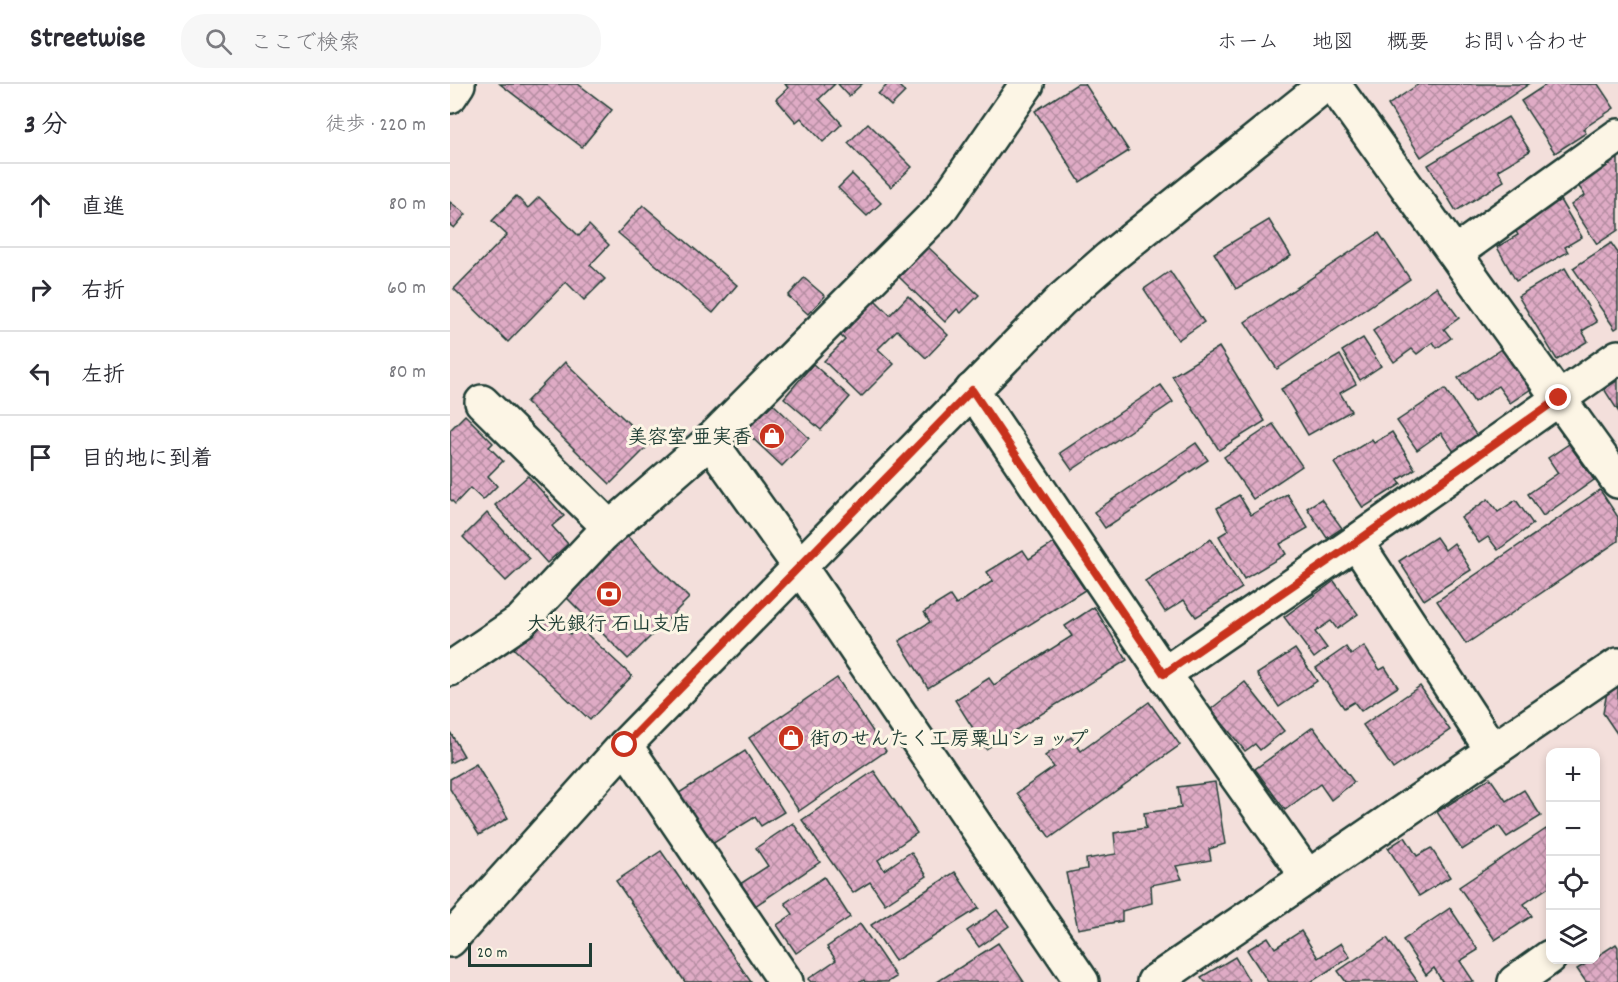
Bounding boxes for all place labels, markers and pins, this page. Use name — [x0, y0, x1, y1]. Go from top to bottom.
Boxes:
shop icon: 美容室 亜実香 — [757, 421, 787, 451]
place label: 美容室 亜実香 — [627, 425, 752, 453]
bank icon: 大光銀行 石山支店 — [594, 579, 624, 609]
place label: 大光銀行 石山支店 — [527, 612, 691, 640]
shop icon: 街のせんたく工房粟山ショップ — [776, 723, 806, 753]
place label: 街のせんたく工房粟山ショップ — [810, 727, 1088, 755]

